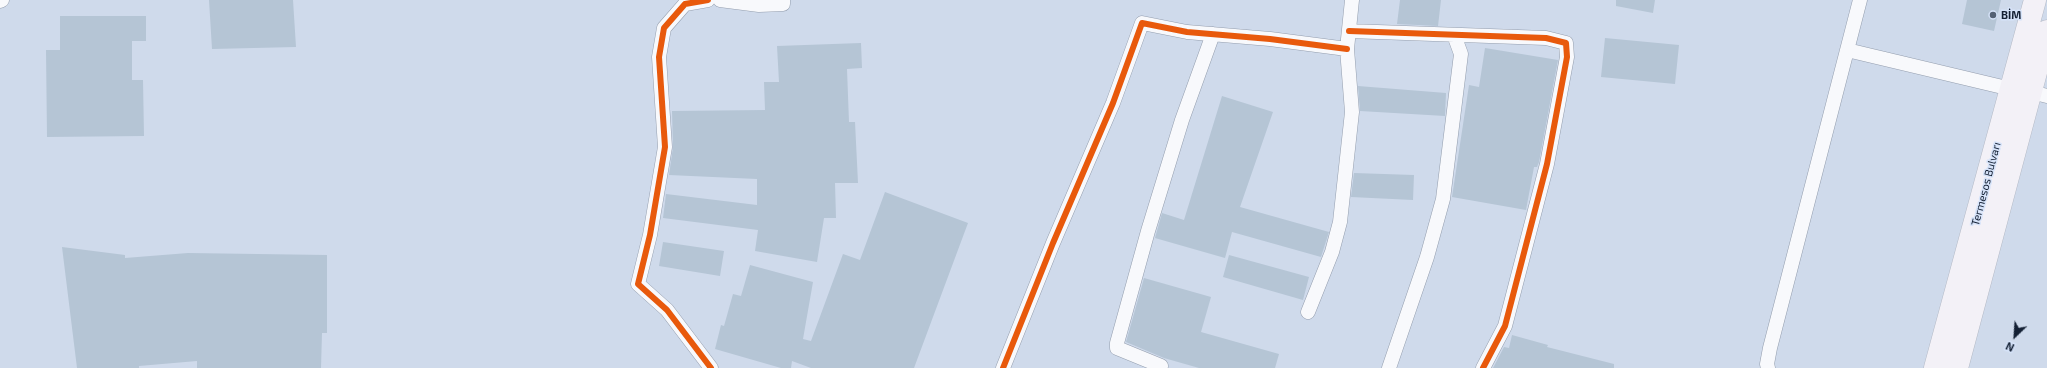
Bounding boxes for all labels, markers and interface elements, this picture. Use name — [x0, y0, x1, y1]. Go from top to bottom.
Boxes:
place label: BİM — [2001, 8, 2021, 22]
marker: BİM — [1988, 10, 1998, 20]
street label: Termesos Bulvarı — [1968, 141, 2004, 227]
north arrow — [1995, 316, 2035, 356]
text: N — [2003, 340, 2016, 355]

